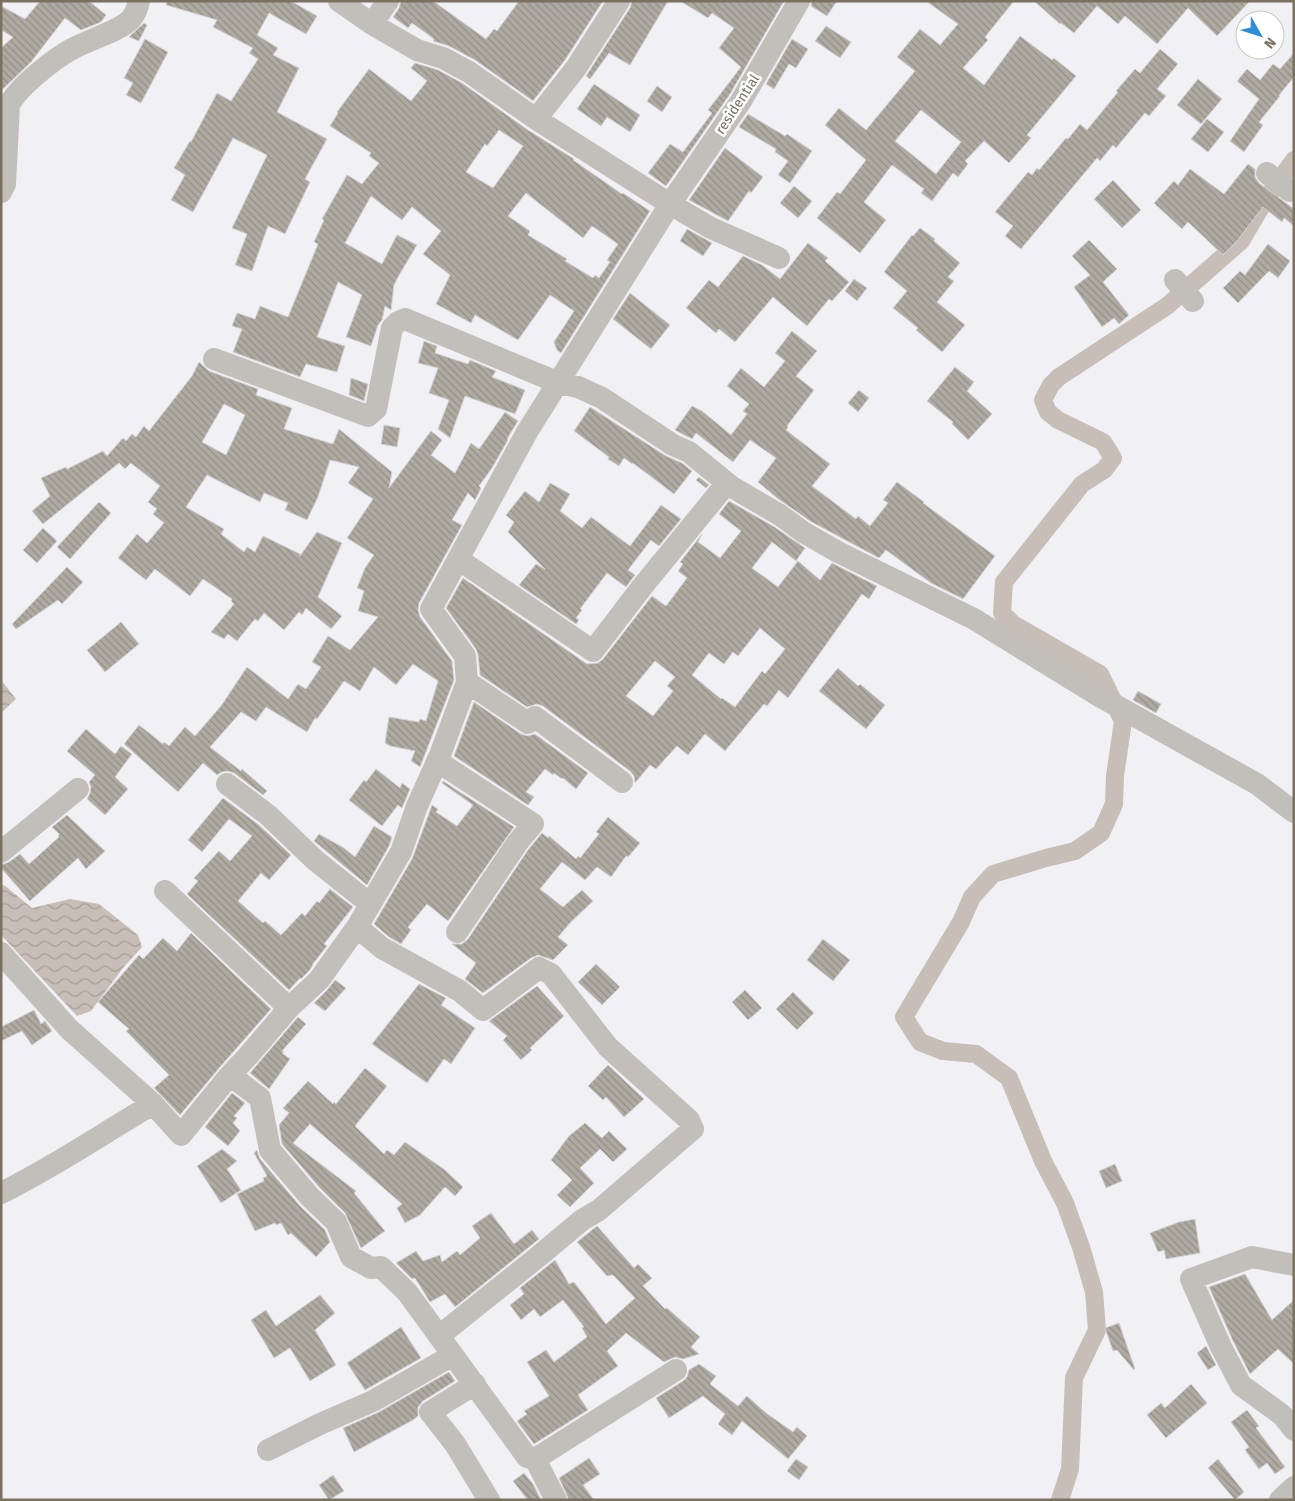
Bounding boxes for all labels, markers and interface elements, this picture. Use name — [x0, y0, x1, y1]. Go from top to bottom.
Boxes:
north arrow — [1235, 10, 1285, 60]
text: N — [1260, 34, 1279, 52]
street label: residential — [712, 71, 763, 137]

